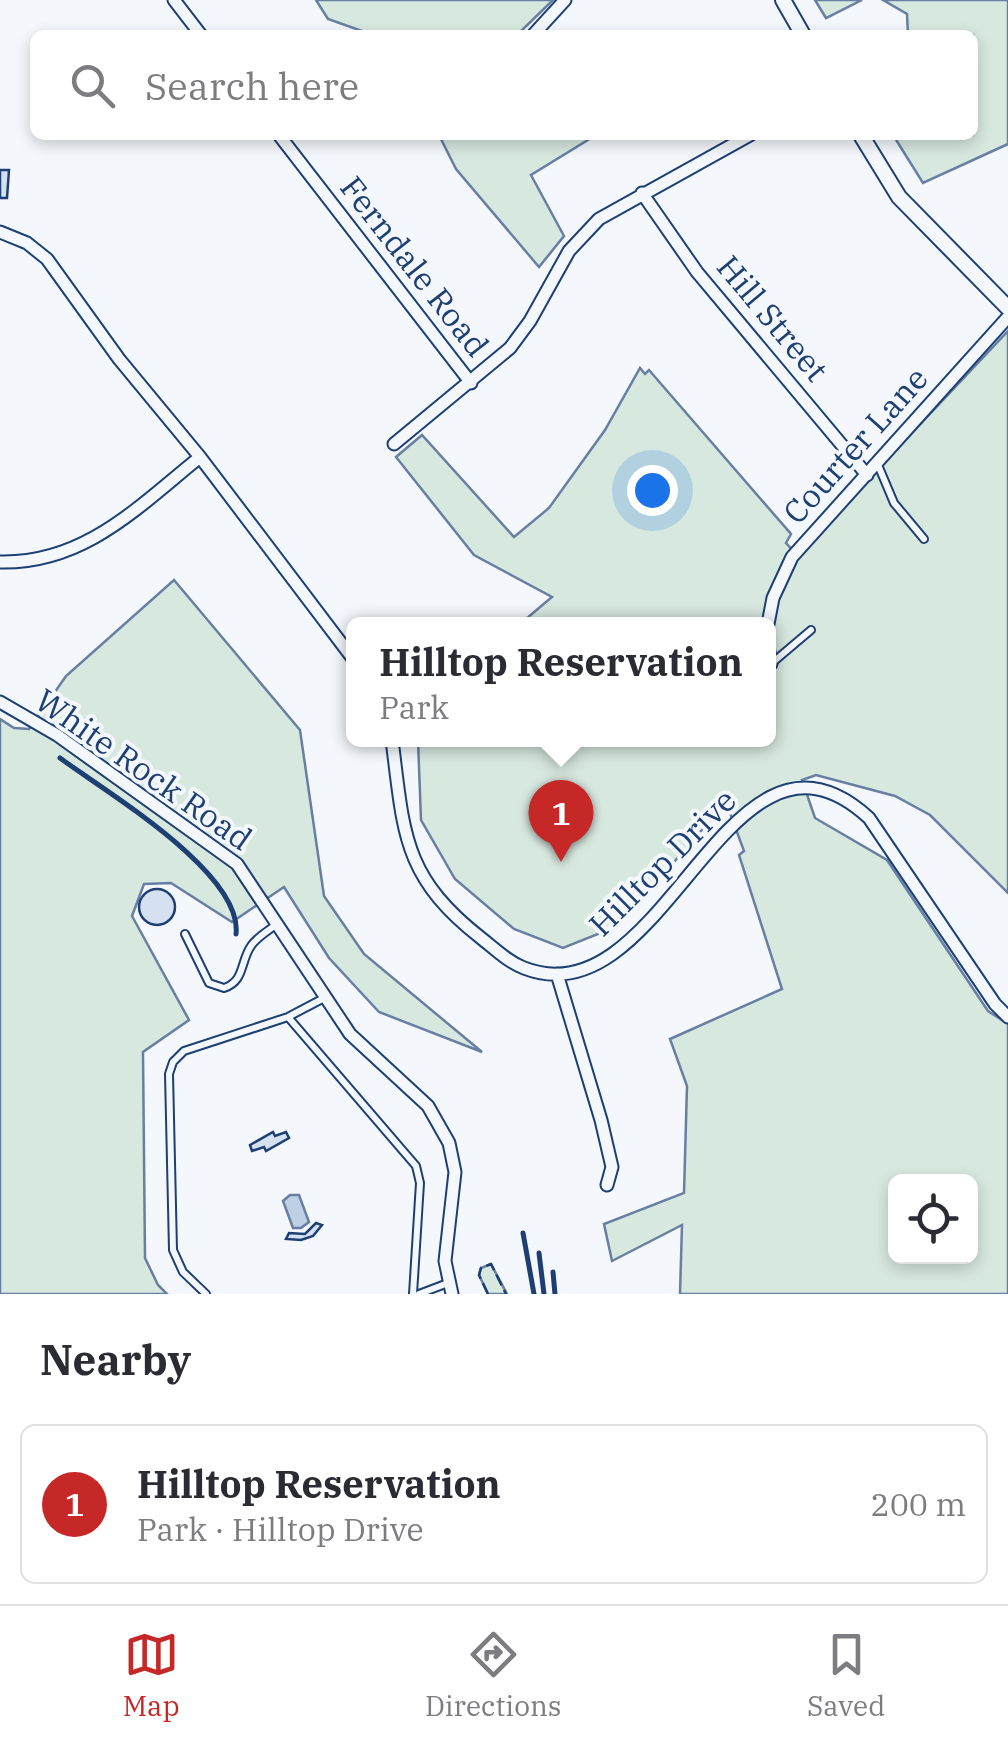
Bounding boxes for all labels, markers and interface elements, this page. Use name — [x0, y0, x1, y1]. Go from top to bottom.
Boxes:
search box — [30, 30, 978, 140]
icon: search — [65, 58, 120, 113]
text: Search here — [145, 61, 359, 110]
street label: Ferndale Road — [331, 167, 499, 365]
street label: Hill Street — [708, 246, 838, 390]
street label: Courter Lane — [774, 358, 936, 532]
your location — [627, 465, 678, 516]
popup — [346, 617, 776, 747]
text: Hilltop Reservation — [379, 637, 743, 686]
street label: White Rock Road — [27, 679, 261, 859]
text: Park — [379, 686, 449, 728]
street label: Hilltop Drive — [579, 779, 745, 945]
pin: 1 — [528, 780, 594, 862]
map controls — [888, 1174, 978, 1264]
button: locate — [888, 1174, 978, 1264]
text: Nearby — [40, 1332, 191, 1387]
text: Hilltop Reservation — [137, 1459, 501, 1508]
text: 1 — [65, 1483, 84, 1525]
text: 200 m — [870, 1483, 966, 1525]
text: Park · Hilltop Drive — [137, 1508, 424, 1550]
tab: Map — [123, 1627, 180, 1724]
tab: Directions — [425, 1627, 562, 1724]
tab: Saved — [807, 1627, 885, 1724]

